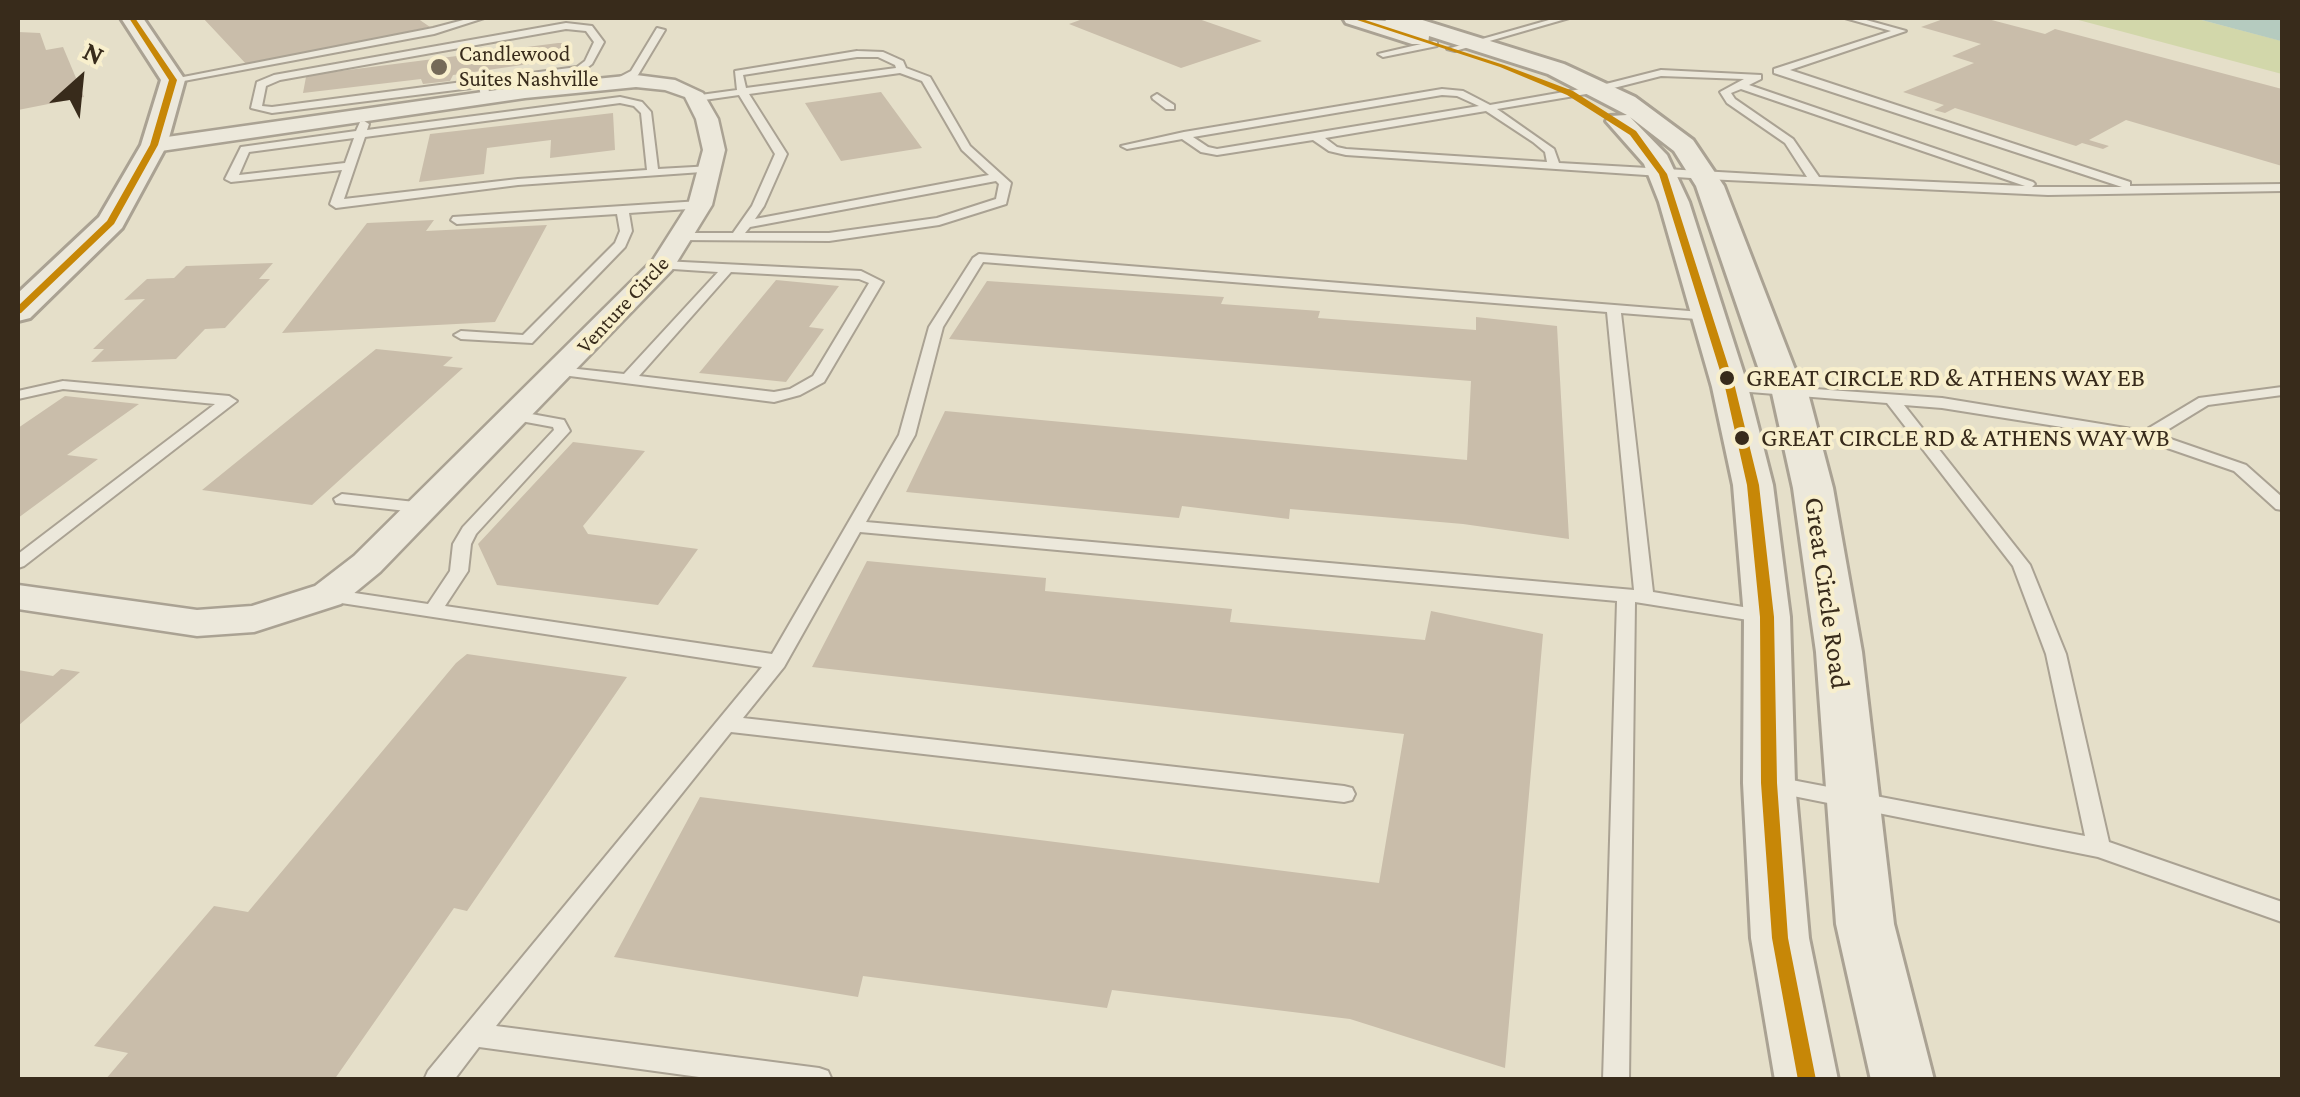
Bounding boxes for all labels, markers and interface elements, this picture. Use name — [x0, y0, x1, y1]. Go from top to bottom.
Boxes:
north arrow — [30, 30, 130, 130]
text: N — [78, 35, 109, 71]
place label: Candlewood Suites Nashville — [459, 41, 598, 92]
marker: Candlewood Suites Nashville — [428, 56, 450, 78]
street label: Venture Circle — [571, 251, 675, 359]
place label: GREAT CIRCLE RD & ATHENS WAY EB — [1746, 362, 2145, 394]
marker: GREAT CIRCLE RD & ATHENS WAY EB — [1717, 368, 1737, 388]
place label: GREAT CIRCLE RD & ATHENS WAY WB — [1761, 422, 2170, 454]
marker: GREAT CIRCLE RD & ATHENS WAY WB — [1732, 428, 1752, 448]
street label: Great Circle Road — [1797, 495, 1857, 691]

